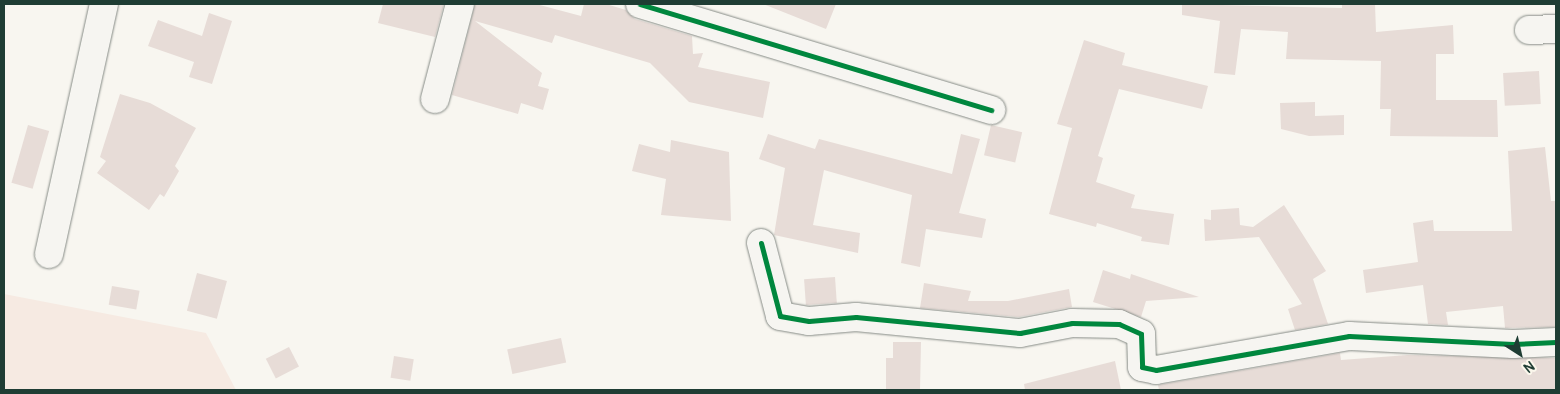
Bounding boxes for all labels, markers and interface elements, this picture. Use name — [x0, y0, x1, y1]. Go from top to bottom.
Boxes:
north arrow — [1495, 329, 1545, 379]
text: N — [1520, 357, 1538, 376]

